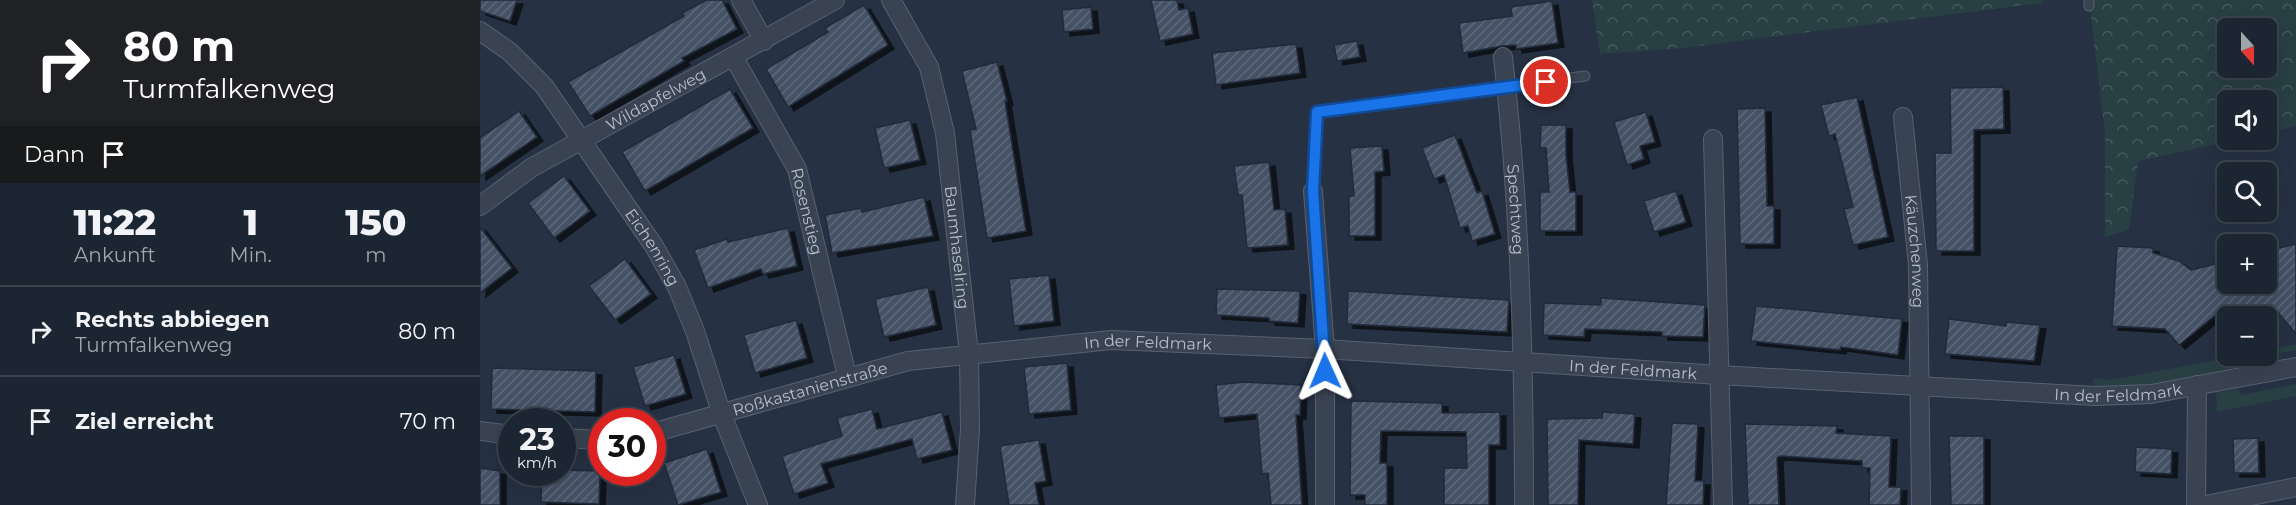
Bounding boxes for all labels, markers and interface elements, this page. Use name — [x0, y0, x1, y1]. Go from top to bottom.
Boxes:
north arrow — [2217, 18, 2277, 78]
map controls — [2217, 18, 2277, 366]
text: 80 m — [123, 20, 235, 72]
icon: right — [24, 24, 102, 102]
pin — [1520, 56, 1571, 107]
street label: Wildapfelweg — [602, 64, 709, 134]
icon: arrive — [1529, 65, 1562, 98]
text: Turmfalkenweg — [123, 72, 336, 105]
button: sound — [2217, 90, 2277, 150]
icon: arrive — [97, 138, 130, 171]
text: Dann — [24, 141, 85, 168]
button: search — [2217, 162, 2277, 222]
street label: Spechtweg — [1504, 163, 1528, 255]
street label: Rosenstieg — [787, 166, 827, 257]
street label: Baumhaselring — [941, 185, 974, 310]
street label: Käuzchenweg — [1901, 194, 1928, 308]
text: 11:22 — [74, 200, 156, 244]
text: 1 — [243, 200, 258, 244]
text: 150 — [345, 200, 406, 244]
street label: Eichenring — [621, 205, 684, 289]
button: + — [2217, 234, 2277, 294]
text: Ankunft — [74, 243, 156, 267]
text: Min. — [230, 243, 272, 267]
text: m — [365, 243, 386, 267]
text: Rechts abbiegen — [75, 306, 270, 333]
button: − — [2217, 306, 2277, 366]
icon: right — [24, 315, 57, 348]
text: 80 m — [398, 318, 456, 345]
street label: In der Feldmark — [1083, 330, 1213, 354]
text: Turmfalkenweg — [75, 333, 233, 357]
position arrow — [1293, 339, 1357, 403]
street label: In der Feldmark — [1569, 356, 1698, 383]
street label: Roßkastanienstraße — [730, 358, 890, 419]
street label: In der Feldmark — [2054, 379, 2184, 406]
icon: arrive — [24, 405, 57, 438]
text: Ziel erreicht — [75, 408, 214, 435]
text: 70 m — [400, 408, 456, 435]
speed limit sign: 30 — [588, 408, 666, 486]
text: 23 — [519, 421, 555, 458]
text: km/h — [517, 453, 557, 472]

